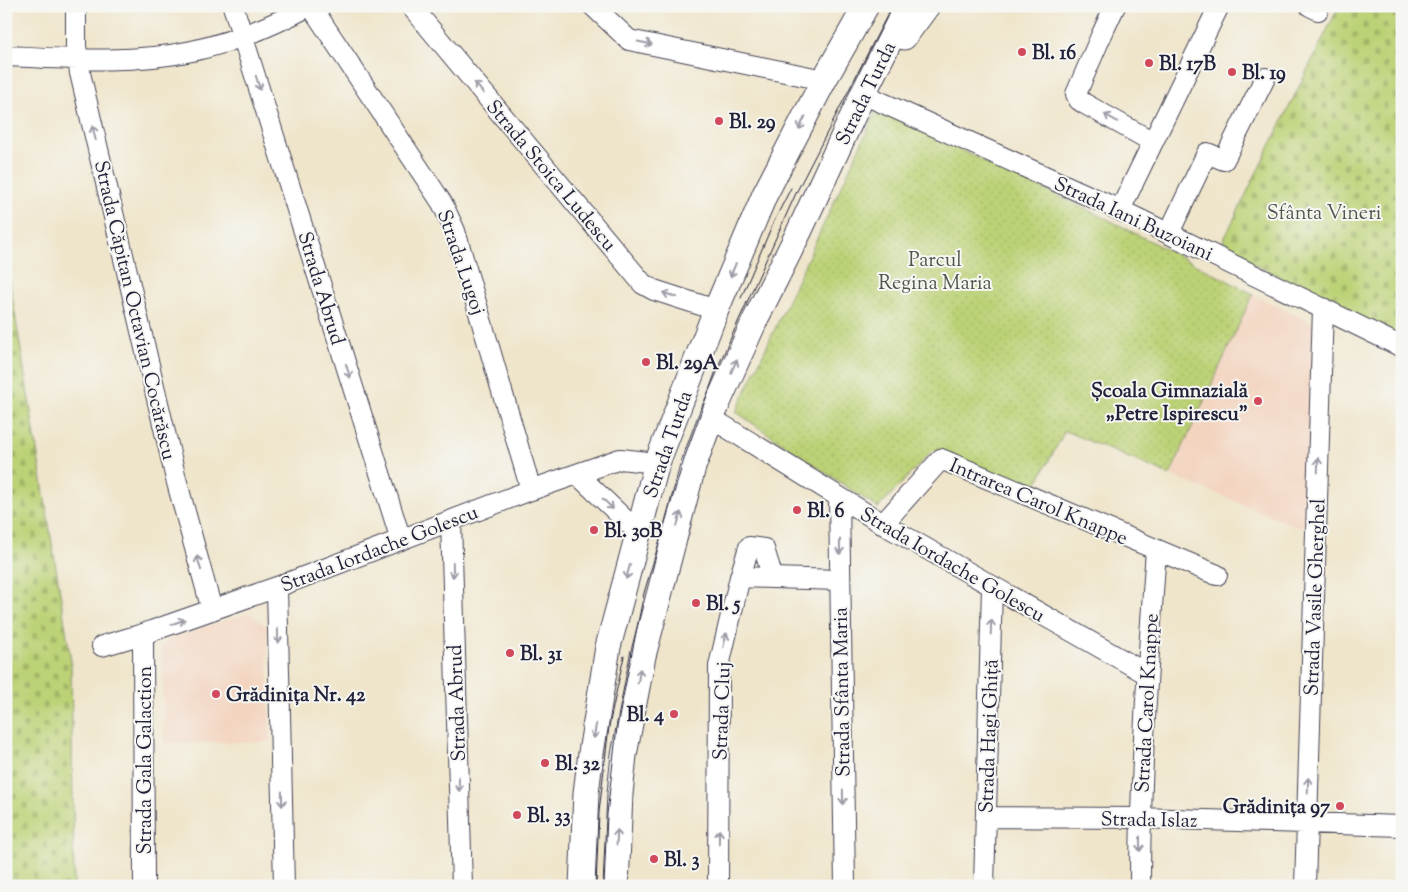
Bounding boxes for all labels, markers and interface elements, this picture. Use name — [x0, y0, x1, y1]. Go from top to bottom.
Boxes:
street label: Strada Turda — [830, 37, 905, 151]
one-way arrow — [637, 39, 653, 49]
place label: Bl. 16 — [1032, 40, 1076, 69]
marker: Bl. 16 — [1016, 46, 1028, 58]
place label: Bl. 17B — [1159, 51, 1216, 80]
marker: Bl. 17B — [1143, 57, 1155, 69]
place label: Bl. 19 — [1242, 60, 1286, 89]
marker: Bl. 19 — [1226, 66, 1238, 78]
one-way arrow — [253, 74, 263, 90]
one-way arrow — [473, 81, 484, 94]
street label: Strada Stoica Ludescu — [478, 94, 623, 259]
place label: Bl. 29 — [729, 109, 776, 138]
one-way arrow — [1103, 113, 1118, 123]
marker: Bl. 29 — [713, 115, 725, 127]
one-way arrow — [797, 115, 806, 130]
one-way arrow — [89, 126, 98, 142]
street label: Strada Căpitan Octavian Cocărăscu — [85, 158, 182, 464]
street label: Strada Iani Buzoiani — [1049, 171, 1218, 270]
park label: Sfânta Vineri — [1267, 200, 1382, 229]
street label: Strada Lugoj — [428, 206, 491, 319]
street label: Strada Abrud — [289, 228, 351, 349]
park label: Parcul Regina Maria — [878, 247, 992, 299]
one-way arrow — [727, 262, 737, 277]
one-way arrow — [662, 289, 678, 299]
place label: Bl. 29A — [656, 350, 719, 379]
marker: Bl. 29A — [640, 356, 652, 368]
one-way arrow — [730, 359, 739, 374]
one-way arrow — [343, 363, 353, 379]
place label: Școala Gimnazială „Petre Ispirescu” — [1091, 378, 1249, 430]
street label: Strada Turda — [637, 387, 701, 502]
marker: Școala Gimnazială „Petre Ispirescu” — [1252, 395, 1264, 407]
street label: Intrarea Carol Knappe — [944, 453, 1132, 554]
one-way arrow — [1314, 457, 1323, 473]
street label: Strada Vasile Gherghel — [1299, 497, 1334, 696]
one-way arrow — [602, 498, 615, 510]
place label: Bl. 6 — [807, 498, 844, 527]
street label: Strada Iordache Golescu — [277, 499, 483, 601]
street label: Strada Iordache Golescu — [854, 501, 1050, 631]
marker: Bl. 6 — [791, 504, 803, 516]
one-way arrow — [675, 511, 685, 527]
place label: Bl. 30B — [604, 518, 663, 547]
marker: Bl. 30B — [588, 524, 600, 536]
one-way arrow — [835, 538, 845, 554]
one-way arrow — [194, 556, 204, 572]
one-way arrow — [448, 561, 457, 577]
one-way arrow — [623, 563, 633, 579]
place label: Bl. 5 — [706, 591, 740, 620]
marker: Bl. 5 — [690, 597, 702, 609]
street label: Strada Sfânta Maria — [828, 607, 859, 777]
street label: Strada Carol Knappe — [1129, 613, 1168, 794]
one-way arrow — [170, 617, 185, 626]
one-way arrow — [986, 619, 996, 636]
one-way arrow — [273, 628, 282, 644]
one-way arrow — [721, 633, 730, 649]
place label: Bl. 31 — [520, 641, 562, 670]
street label: Strada Abrud — [442, 644, 475, 762]
marker: Bl. 31 — [504, 647, 516, 659]
street label: Strada Hagi Ghiță — [973, 659, 1008, 814]
street label: Strada Cluj — [707, 661, 740, 761]
street label: Strada Gala Galaction — [132, 665, 161, 854]
one-way arrow — [634, 669, 644, 685]
place label: Grădinița Nr. 42 — [226, 682, 366, 711]
marker: Grădinița Nr. 42 — [210, 688, 222, 700]
place label: Bl. 4 — [627, 702, 664, 731]
marker: Bl. 4 — [668, 708, 680, 720]
one-way arrow — [589, 722, 599, 738]
place label: Bl. 32 — [555, 751, 600, 780]
marker: Bl. 32 — [539, 757, 551, 769]
one-way arrow — [454, 776, 464, 792]
one-way arrow — [1304, 777, 1313, 793]
one-way arrow — [838, 788, 848, 804]
one-way arrow — [277, 790, 286, 806]
place label: Grădinița 97 — [1223, 794, 1331, 823]
marker: Grădinița 97 — [1334, 800, 1346, 812]
place label: Bl. 33 — [527, 803, 571, 832]
street label: Strada Islaz — [1100, 806, 1198, 837]
marker: Bl. 33 — [511, 809, 523, 821]
one-way arrow — [613, 829, 622, 845]
one-way arrow — [714, 829, 724, 846]
one-way arrow — [1135, 835, 1145, 851]
place label: Bl. 3 — [664, 847, 699, 876]
marker: Bl. 3 — [648, 853, 660, 865]

